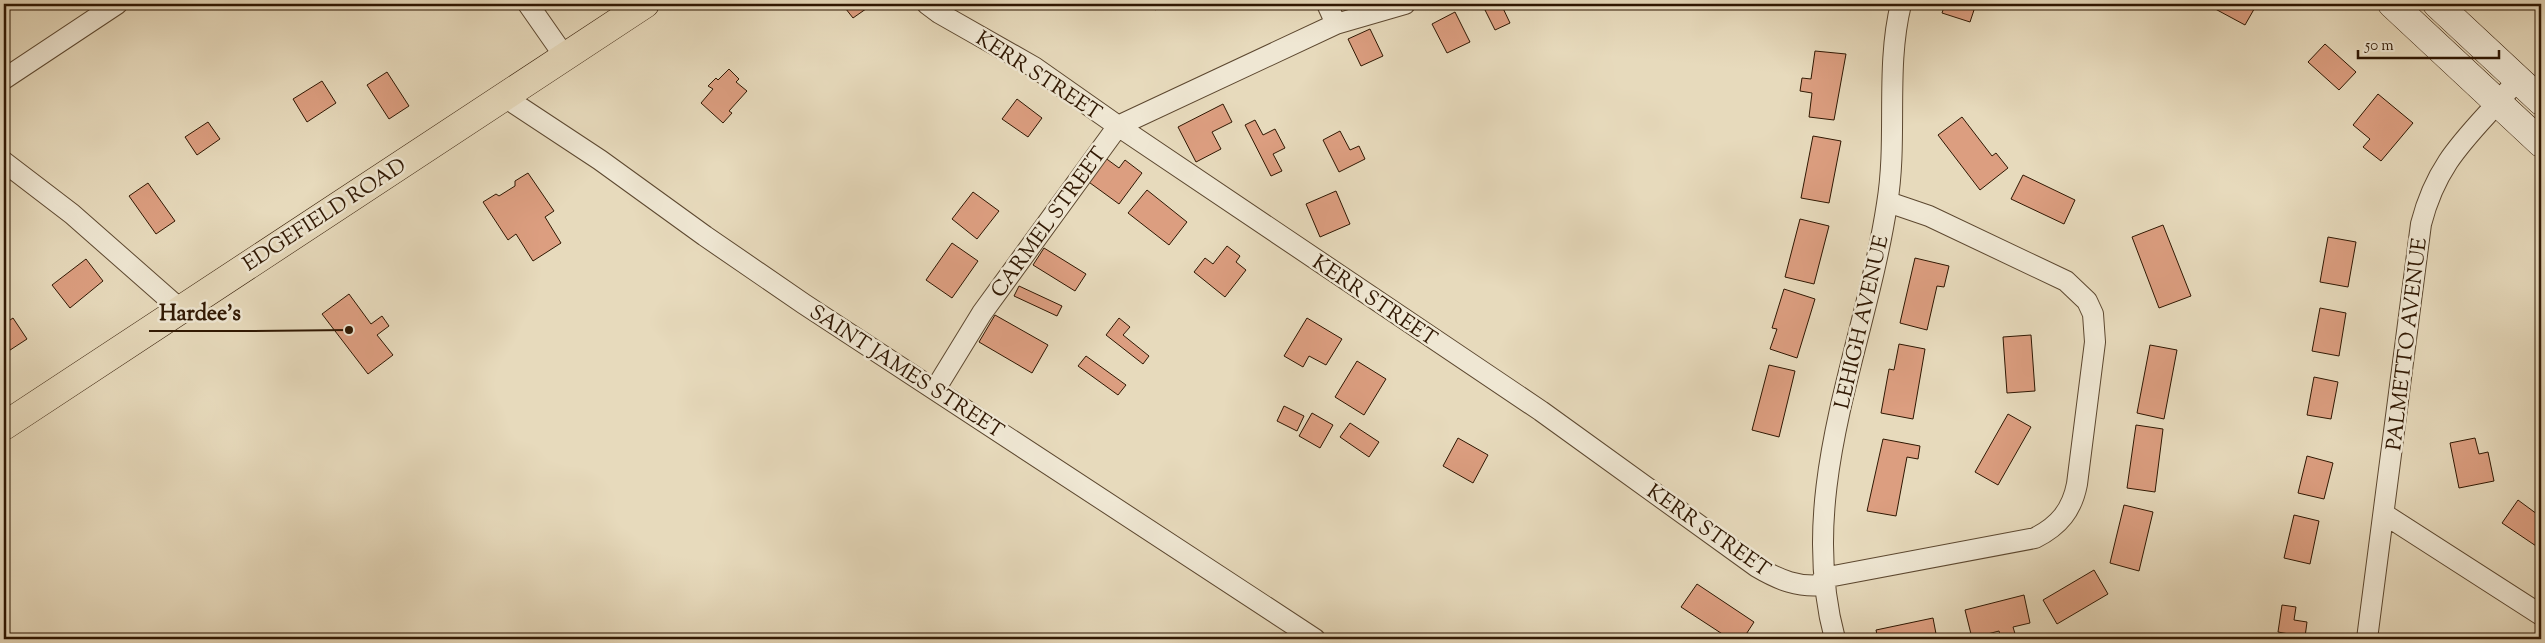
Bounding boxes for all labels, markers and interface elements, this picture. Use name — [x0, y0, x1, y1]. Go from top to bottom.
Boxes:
street label: KERR STREET — [969, 25, 1107, 129]
scale bar — [2358, 28, 2499, 60]
text: 50 m — [2364, 36, 2394, 57]
street label: CARMEL STREET — [985, 141, 1115, 305]
street label: EDGEFIELD ROAD — [238, 152, 413, 280]
street label: LEHIGH AVENUE — [1828, 232, 1898, 412]
street label: PALMETTO AVENUE — [2380, 236, 2436, 452]
street label: KERR STREET — [1305, 249, 1443, 355]
callout: Hardee's — [149, 294, 251, 331]
street label: SAINT JAMES STREET — [803, 298, 1009, 447]
text: Hardee's — [159, 299, 241, 331]
street label: KERR STREET — [1640, 478, 1776, 586]

